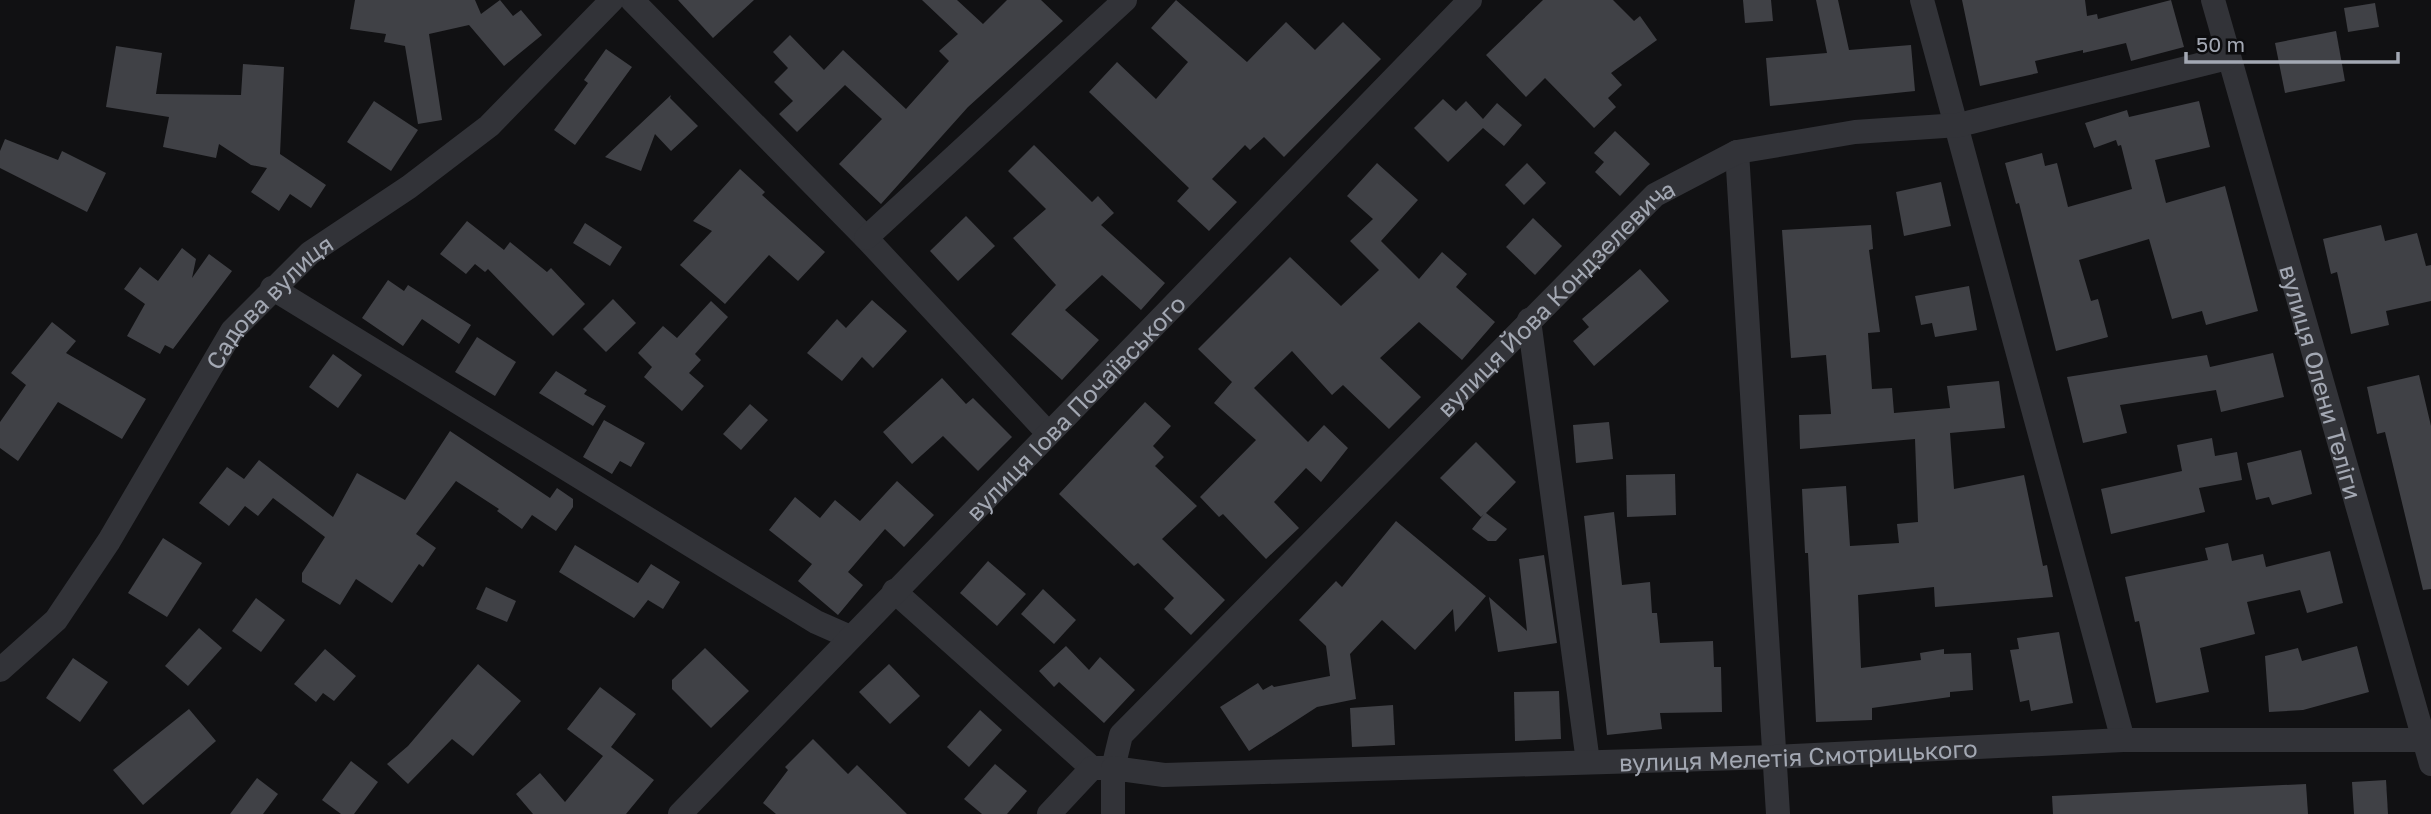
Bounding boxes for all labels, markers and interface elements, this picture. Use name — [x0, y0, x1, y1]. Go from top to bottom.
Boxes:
scale bar — [2186, 21, 2398, 65]
text: 50 m — [2196, 31, 2245, 57]
street label: вулиця Йова Кондзелевича — [1430, 173, 1679, 422]
street label: Садова вулиця — [199, 228, 338, 374]
street label: вулиця Олени Теліги — [2275, 261, 2369, 502]
street label: вулиця Іова Почаївського — [959, 288, 1191, 526]
street label: вулиця Мелетія Смотрицького — [1618, 733, 1978, 776]

